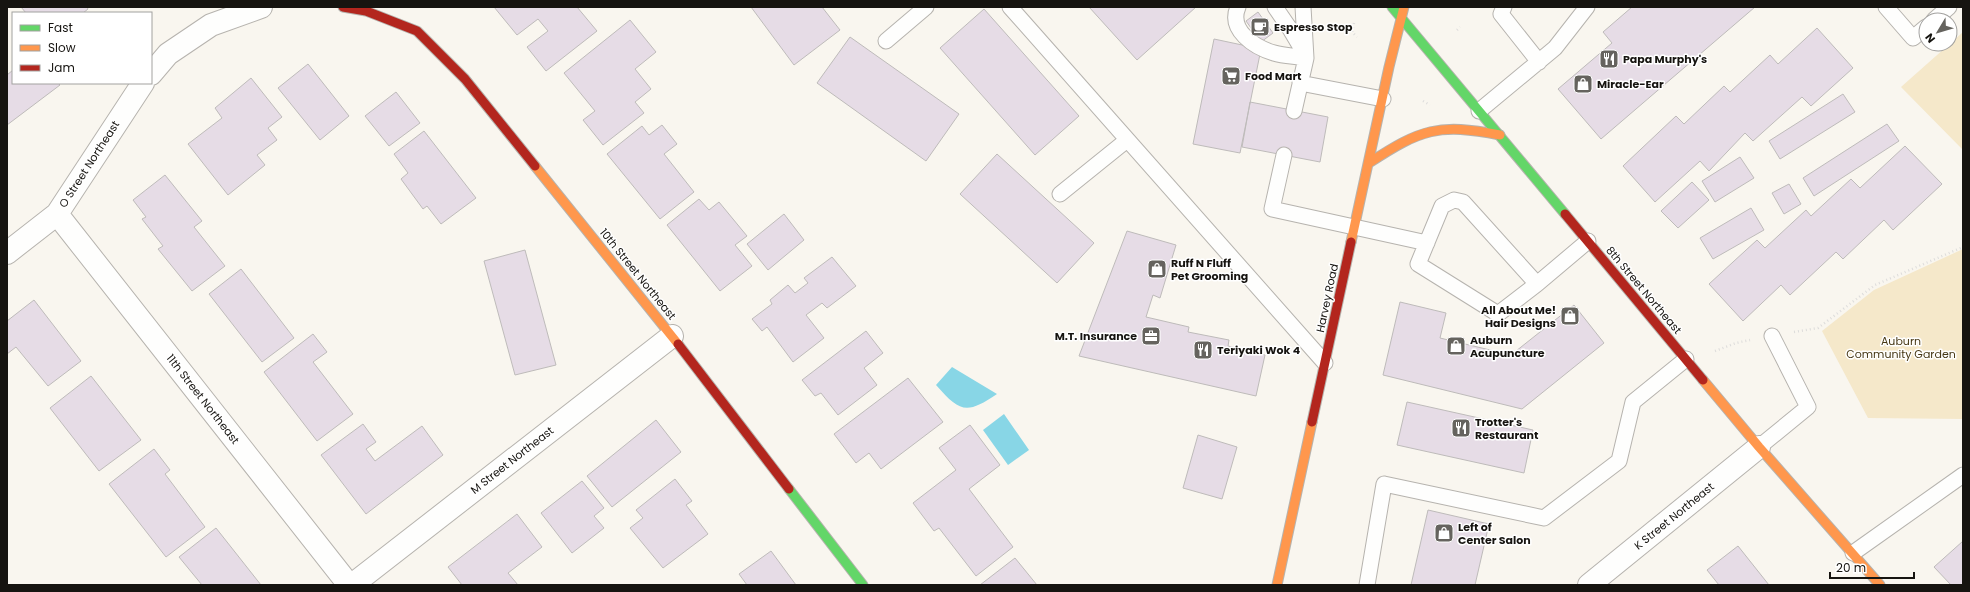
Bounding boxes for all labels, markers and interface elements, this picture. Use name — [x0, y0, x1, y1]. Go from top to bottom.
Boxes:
legend — [12, 12, 152, 84]
north arrow — [1918, 12, 1958, 52]
cafe icon: Espresso Stop — [1249, 16, 1271, 38]
text: Fast — [48, 19, 73, 36]
place label: Espresso Stop — [1274, 19, 1353, 35]
text: N — [1921, 30, 1939, 46]
text: Slow — [48, 39, 76, 56]
restaurant icon: Papa Murphy's — [1598, 48, 1620, 70]
place label: Papa Murphy's — [1623, 51, 1707, 67]
text: Jam — [48, 59, 75, 76]
supermarket icon: Food Mart — [1220, 65, 1242, 87]
place label: Food Mart — [1245, 68, 1302, 84]
shop icon: Miracle-Ear — [1572, 73, 1594, 95]
place label: Miracle-Ear — [1597, 76, 1664, 92]
street label: O Street Northeast — [55, 117, 123, 211]
street label: 10th Street Northeast — [596, 225, 680, 323]
street label: 8th Street Northeast — [1603, 243, 1685, 337]
place label: Ruff N Fluff Pet Grooming — [1171, 255, 1248, 284]
shop icon: Ruff N Fluff Pet Grooming — [1146, 258, 1168, 280]
street label: Harvey Road — [1312, 262, 1342, 334]
place label: All About Me! Hair Designs — [1481, 302, 1556, 331]
shop icon: All About Me! Hair Designs — [1559, 305, 1581, 327]
office icon: M.T. Insurance — [1140, 325, 1162, 347]
place label: M.T. Insurance — [1055, 328, 1137, 344]
place label: Auburn Acupuncture — [1470, 332, 1545, 361]
park label: Auburn Community Garden — [1846, 333, 1956, 362]
shop icon: Auburn Acupuncture — [1445, 335, 1467, 357]
restaurant icon: Teriyaki Wok 4 — [1192, 339, 1214, 361]
place label: Teriyaki Wok 4 — [1217, 342, 1301, 358]
street label: 11th Street Northeast — [163, 351, 243, 447]
place label: Trotter's Restaurant — [1475, 414, 1539, 443]
restaurant icon: Trotter's Restaurant — [1450, 417, 1472, 439]
street label: M Street Northeast — [467, 422, 557, 498]
street label: K Street Northeast — [1631, 479, 1717, 553]
place label: Left of Center Salon — [1458, 519, 1531, 548]
shop icon: Left of Center Salon — [1433, 522, 1455, 544]
scale bar — [1830, 554, 1914, 580]
text: 20 m — [1836, 559, 1866, 576]

